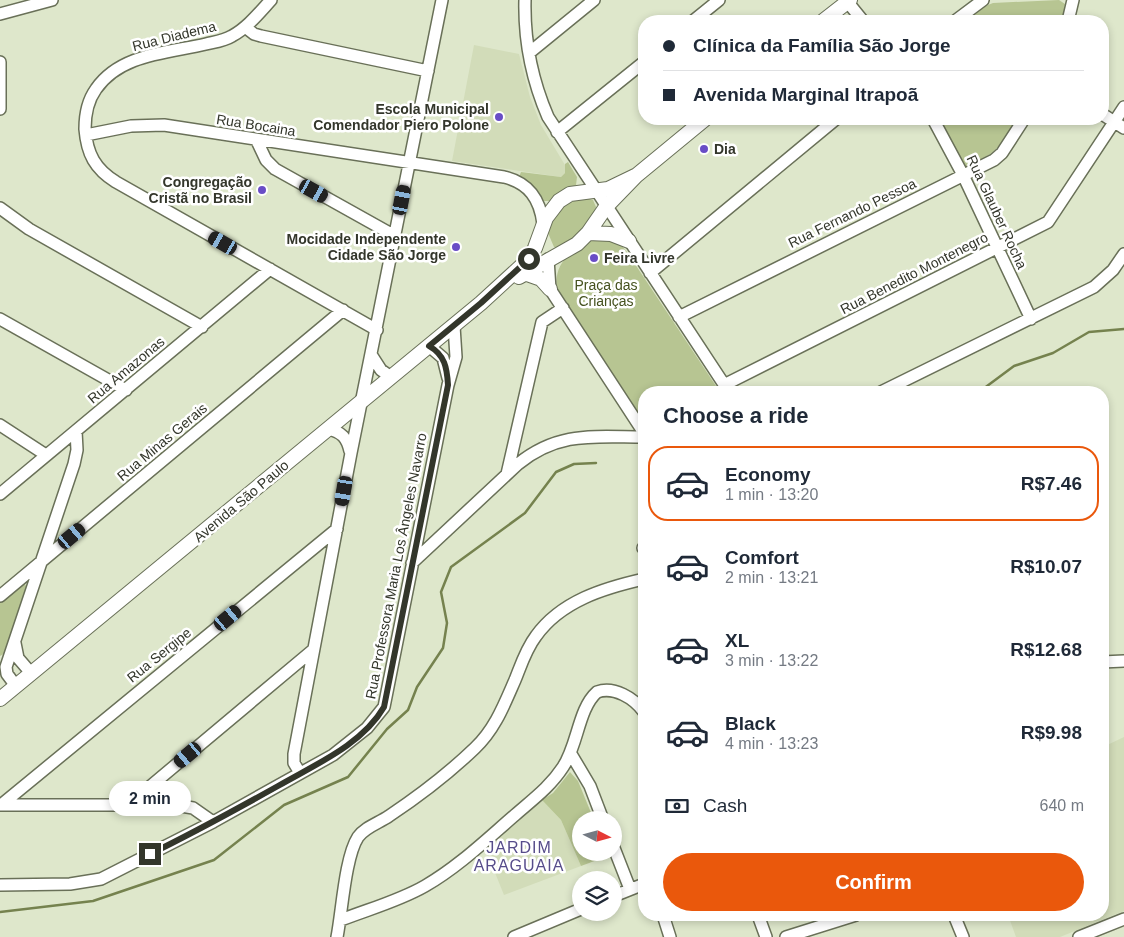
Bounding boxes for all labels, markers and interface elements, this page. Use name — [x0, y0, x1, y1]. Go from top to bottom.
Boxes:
street label: Rua Diadema — [131, 18, 218, 54]
text: Clínica da Família São Jorge — [693, 35, 951, 56]
text: Avenida Marginal Itrapoã — [693, 84, 918, 105]
place label: Escola Municipal Comendador Piero Polone — [313, 101, 489, 133]
street label: Rua Bocaina — [215, 111, 297, 139]
marker: Escola Municipal Comendador Piero Polone — [493, 111, 505, 123]
place label: Dia — [714, 141, 736, 157]
marker: Dia — [698, 143, 710, 155]
street label: Rua Glauber Rocha — [964, 153, 1030, 272]
place label: Congregação Cristã no Brasil — [149, 174, 252, 206]
street label: Rua Fernando Pessoa — [786, 175, 919, 251]
car — [297, 177, 330, 205]
marker: Congregação Cristã no Brasil — [256, 184, 268, 196]
car — [391, 184, 412, 216]
car — [206, 229, 239, 257]
street label: Rua Benedito Montenegro — [838, 229, 991, 317]
place label: Mocidade Independente Cidade São Jorge — [287, 231, 446, 263]
marker: Mocidade Independente Cidade São Jorge — [450, 241, 462, 253]
route start — [518, 248, 540, 270]
place label: Feira Livre — [604, 250, 675, 266]
marker: Feira Livre — [588, 252, 600, 264]
park label: Praça das Crianças — [574, 277, 638, 309]
street label: Rua Amazonas — [84, 333, 168, 407]
street label: Rua Minas Gerais — [114, 400, 210, 484]
text: Choose a ride — [663, 403, 808, 428]
street label: Rua Professora Maria Los Ângeles Navarro — [362, 431, 430, 700]
street label: Avenida São Paulo — [190, 457, 292, 545]
icon: car — [665, 461, 710, 506]
text: Economy — [725, 464, 811, 485]
text: R$7.46 — [1021, 473, 1082, 494]
car — [334, 475, 353, 507]
text: 1 min · 13:20 — [725, 486, 818, 503]
car — [55, 521, 88, 551]
icon: car — [665, 544, 710, 589]
text: Comfort — [725, 547, 799, 568]
text: R$10.07 — [1010, 556, 1082, 577]
text: 2 min · 13:21 — [725, 569, 818, 586]
car — [211, 603, 244, 633]
street label: Rua Sergipe — [124, 624, 194, 686]
icon: car — [665, 627, 710, 672]
text: XL — [725, 630, 749, 651]
text: R$12.68 — [1010, 639, 1082, 660]
text: 3 min · 13:22 — [725, 652, 818, 669]
icon: car — [665, 710, 710, 755]
text: Black — [725, 713, 776, 734]
text: R$9.98 — [1021, 722, 1082, 743]
text: 4 min · 13:23 — [725, 735, 818, 752]
car — [171, 740, 204, 770]
callout: 2 min — [109, 782, 191, 816]
text: 2 min — [129, 790, 171, 807]
icon: cash — [663, 792, 691, 820]
text: Cash — [703, 795, 747, 816]
text: 640 m — [1040, 797, 1084, 814]
north arrow — [572, 811, 622, 861]
map controls — [572, 811, 622, 921]
district label: JARDIM ARAGUAIA — [474, 839, 564, 874]
route end — [139, 843, 161, 865]
button: Confirm — [663, 853, 1084, 911]
button: layers — [572, 871, 622, 921]

